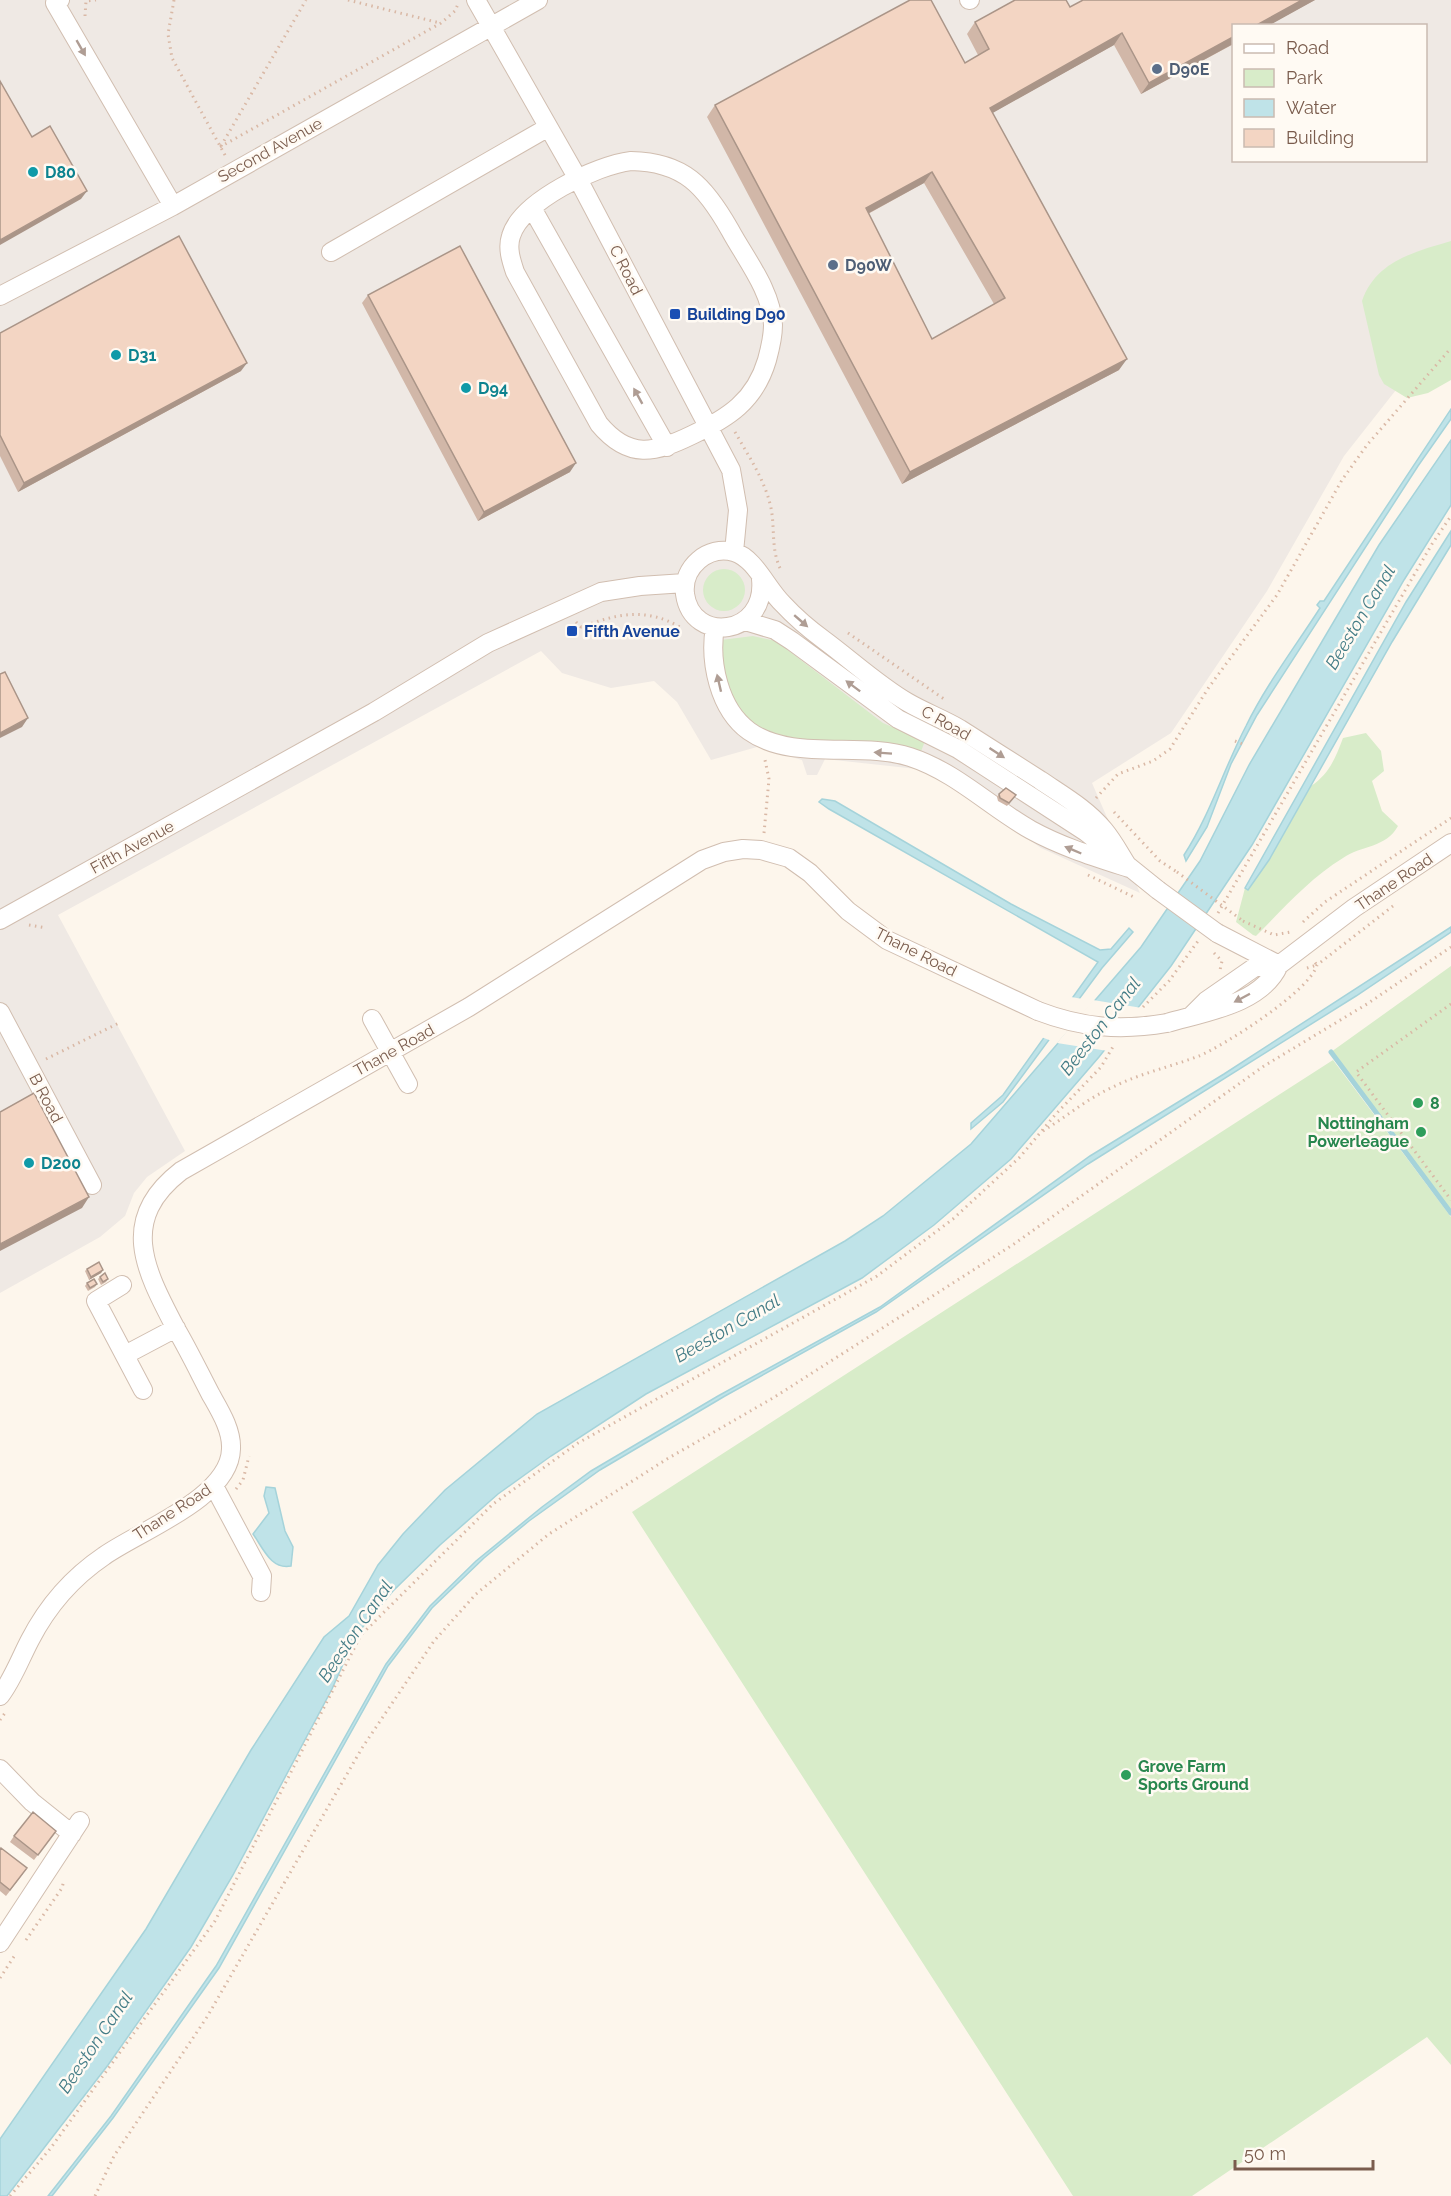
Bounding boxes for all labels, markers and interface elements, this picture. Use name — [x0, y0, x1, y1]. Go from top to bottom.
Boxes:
legend — [1232, 24, 1427, 162]
text: Road — [1286, 37, 1329, 58]
one-way arrow — [76, 40, 86, 57]
place label: D90E — [1169, 60, 1210, 79]
marker: D90E — [1150, 62, 1164, 76]
text: Park — [1286, 67, 1323, 88]
text: Water — [1286, 97, 1337, 118]
street label: Second Avenue — [215, 113, 325, 187]
text: Building — [1286, 127, 1354, 148]
place label: D80 — [45, 163, 76, 182]
marker: D80 — [26, 165, 40, 179]
street label: C Road — [605, 242, 647, 298]
place label: D90W — [845, 256, 892, 275]
marker: D90W — [826, 258, 840, 272]
place label: Building D90 — [687, 305, 786, 324]
marker: Building D90 — [668, 307, 682, 321]
place label: D31 — [128, 346, 156, 365]
marker: D31 — [109, 348, 123, 362]
place label: D94 — [478, 379, 508, 398]
marker: D94 — [459, 381, 473, 395]
one-way arrow — [633, 387, 643, 404]
water label: Beeston Canal — [1321, 561, 1399, 673]
one-way arrow — [793, 614, 808, 627]
place label: Fifth Avenue — [584, 622, 680, 641]
marker: Fifth Avenue — [565, 624, 579, 638]
one-way arrow — [714, 674, 724, 692]
one-way arrow — [846, 680, 862, 692]
street label: C Road — [918, 702, 974, 744]
one-way arrow — [989, 747, 1005, 758]
one-way arrow — [874, 748, 893, 757]
street label: Fifth Avenue — [87, 816, 177, 878]
one-way arrow — [1065, 845, 1082, 854]
street label: Thane Road — [1352, 849, 1436, 915]
street label: Thane Road — [872, 923, 960, 981]
water label: Beeston Canal — [1055, 973, 1145, 1079]
one-way arrow — [1233, 993, 1250, 1003]
street label: Thane Road — [350, 1020, 438, 1080]
street label: B Road — [25, 1070, 67, 1126]
place label: 8 — [1430, 1094, 1440, 1113]
marker: 8 — [1411, 1096, 1425, 1110]
place label: Nottingham Powerleague — [1307, 1114, 1409, 1151]
marker: Nottingham Powerleague — [1414, 1125, 1428, 1139]
place label: D200 — [41, 1154, 81, 1173]
marker: D200 — [22, 1156, 36, 1170]
water label: Beeston Canal — [671, 1289, 783, 1367]
street label: Thane Road — [130, 1480, 215, 1544]
water label: Beeston Canal — [313, 1576, 397, 1686]
place label: Grove Farm Sports Ground — [1138, 1757, 1249, 1794]
marker: Grove Farm Sports Ground — [1119, 1768, 1133, 1782]
water label: Beeston Canal — [53, 1987, 137, 2097]
scale bar — [1235, 2133, 1373, 2171]
text: 50 m — [1244, 2143, 1286, 2164]

